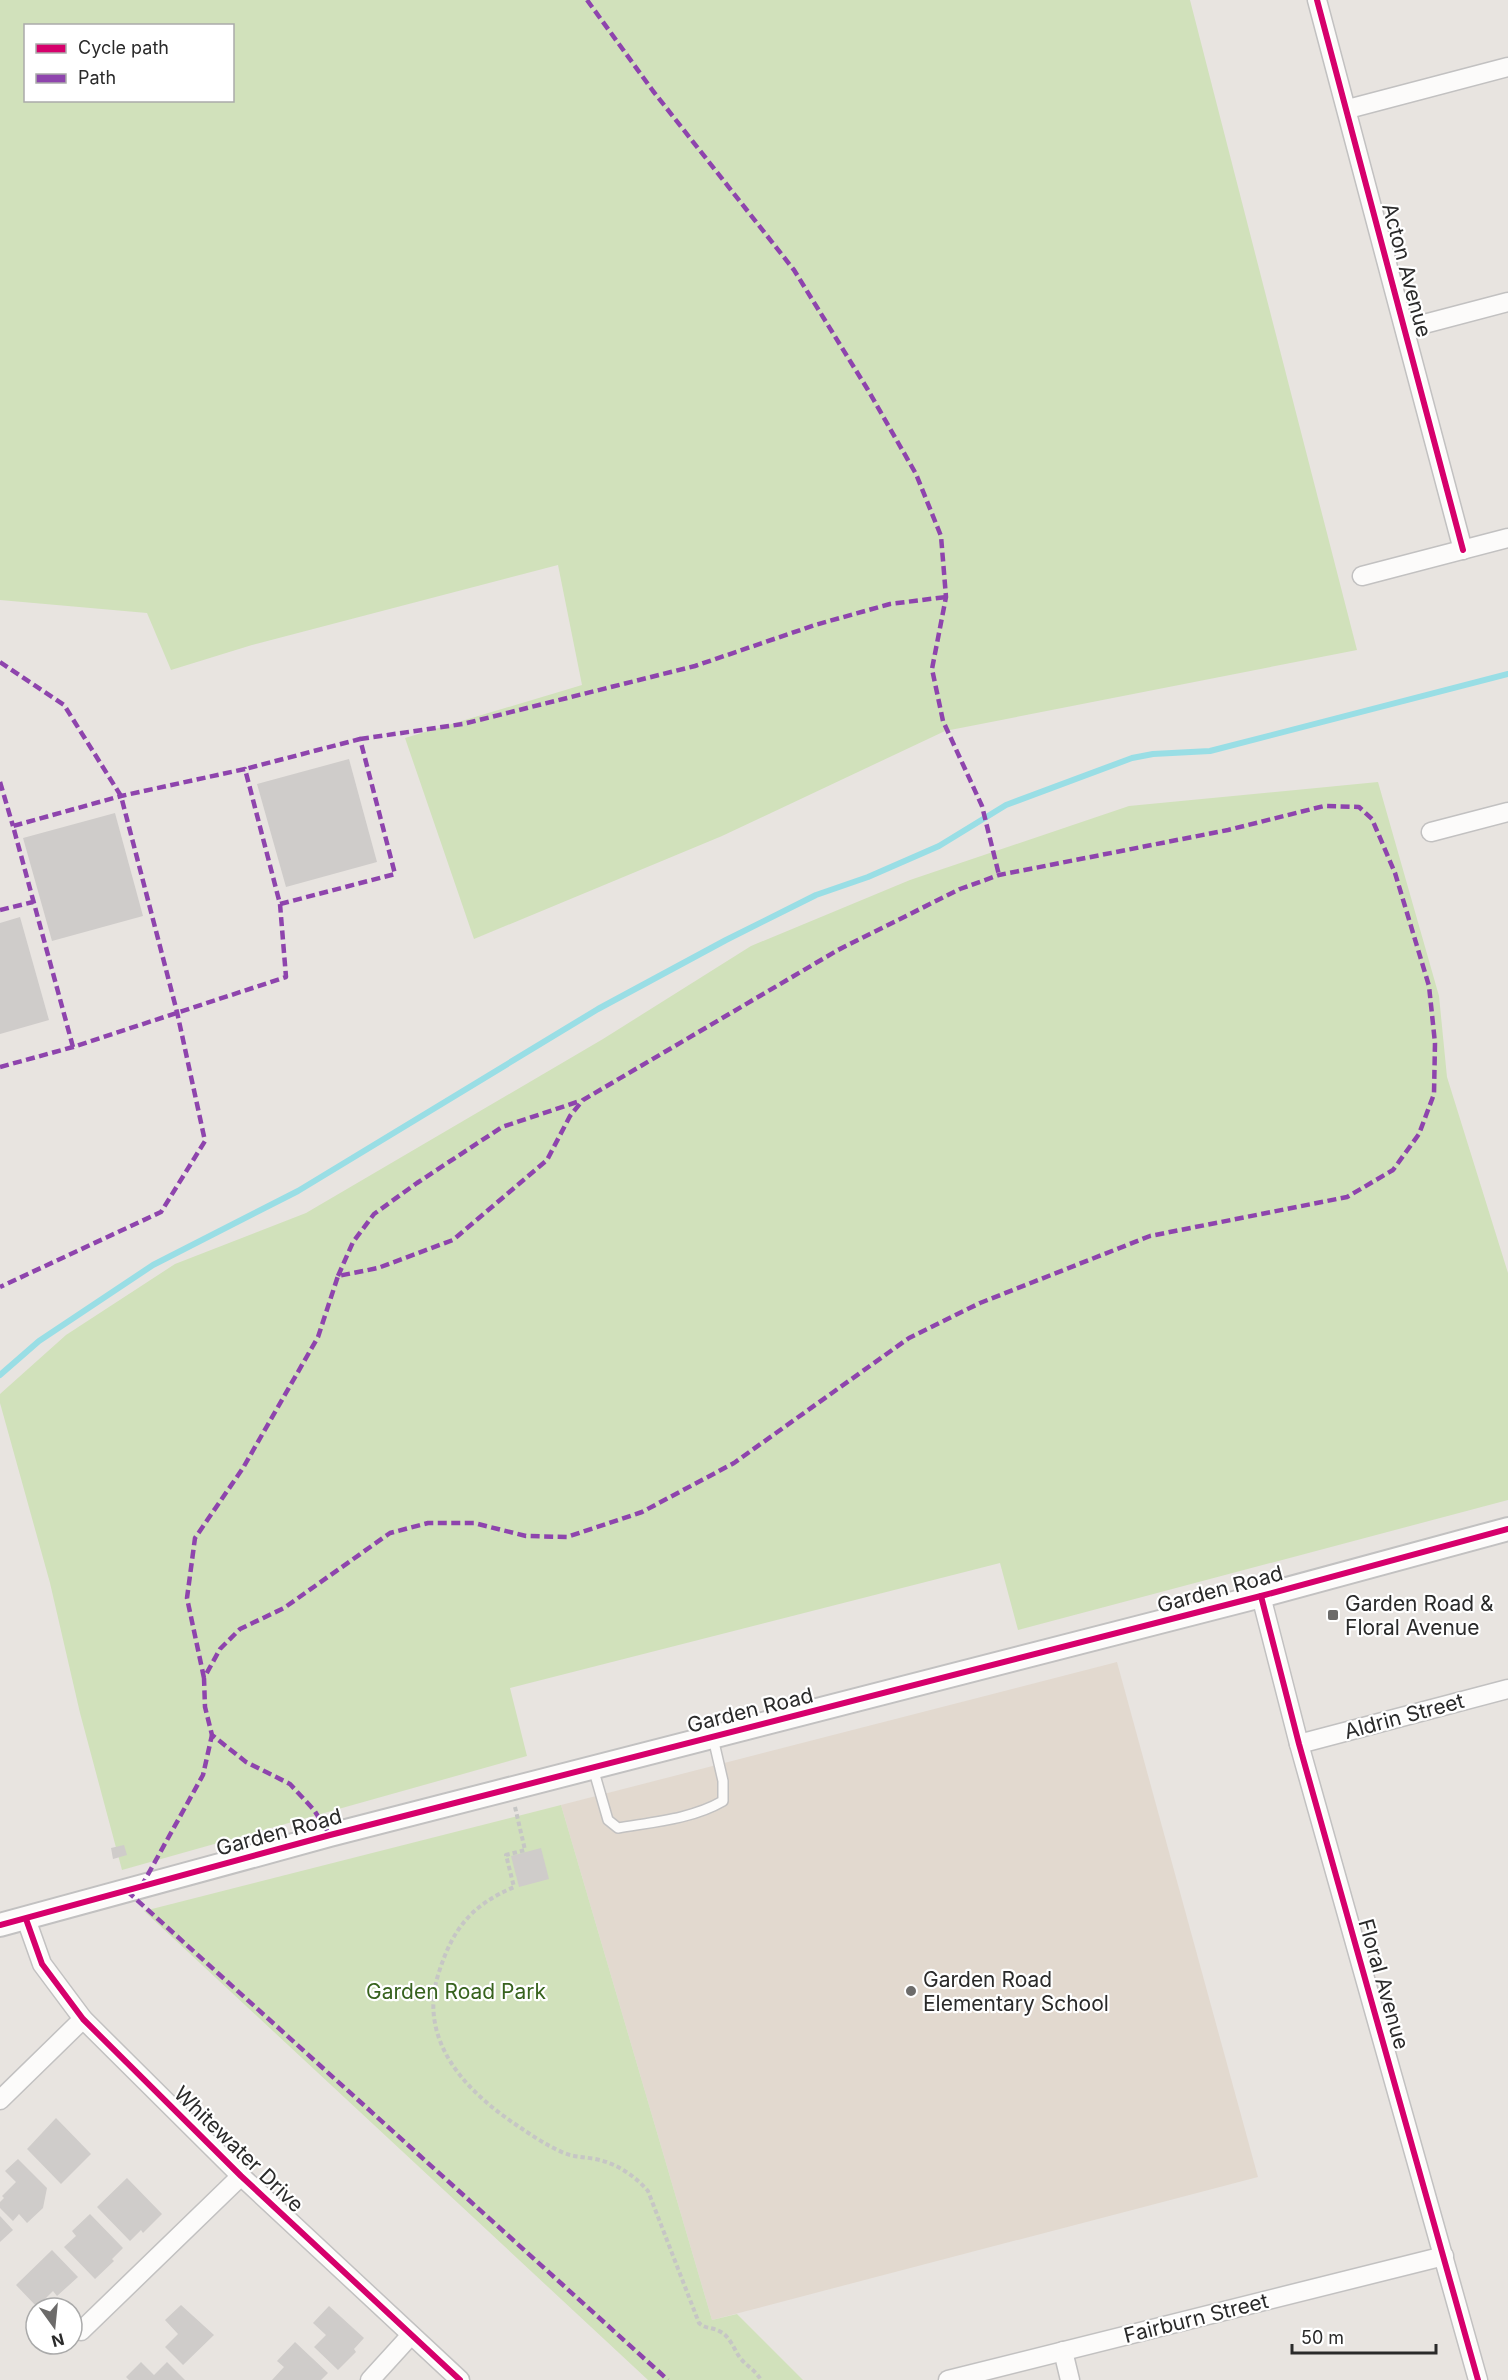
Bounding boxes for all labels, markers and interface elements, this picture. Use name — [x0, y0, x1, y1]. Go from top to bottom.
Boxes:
legend — [24, 24, 234, 102]
text: Cycle path — [78, 37, 169, 58]
text: Path — [78, 67, 116, 88]
street label: Acton Avenue — [1377, 200, 1437, 340]
street label: Garden Road — [1154, 1560, 1286, 1618]
place label: Garden Road & Floral Avenue — [1345, 1591, 1494, 1640]
marker: Garden Road & Floral Avenue — [1326, 1608, 1340, 1622]
street label: Garden Road — [684, 1682, 816, 1738]
street label: Aldrin Street — [1341, 1688, 1467, 1744]
street label: Garden Road — [213, 1803, 345, 1861]
street label: Floral Avenue — [1353, 1916, 1415, 2052]
place label: Garden Road Elementary School — [923, 1967, 1109, 2016]
park label: Garden Road Park — [366, 1979, 546, 2004]
marker: Garden Road Elementary School — [904, 1984, 918, 1998]
street label: Whitewater Drive — [169, 2081, 309, 2217]
street label: Fairburn Street — [1121, 2288, 1271, 2348]
north arrow — [24, 2296, 84, 2356]
scale bar — [1292, 2317, 1436, 2355]
text: 50 m — [1301, 2327, 1344, 2348]
text: N — [49, 2329, 66, 2352]

